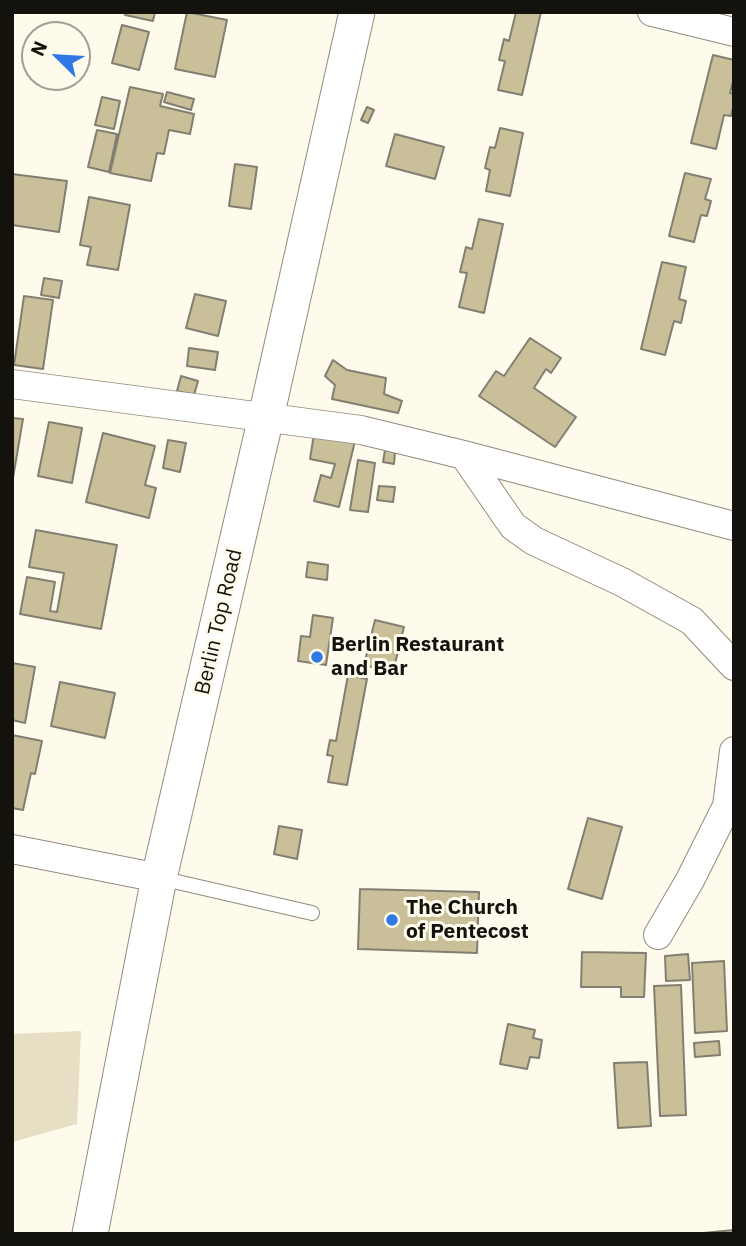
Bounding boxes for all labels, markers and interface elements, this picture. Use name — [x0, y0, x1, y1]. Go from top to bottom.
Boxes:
north arrow — [21, 21, 91, 91]
text: N — [25, 37, 52, 59]
street label: Berlin Top Road — [190, 547, 248, 697]
place label: Berlin Restaurant and Bar — [331, 632, 504, 682]
marker: Berlin Restaurant and Bar — [309, 649, 325, 665]
place label: The Church of Pentecost — [406, 895, 529, 945]
marker: The Church of Pentecost — [384, 912, 400, 928]

